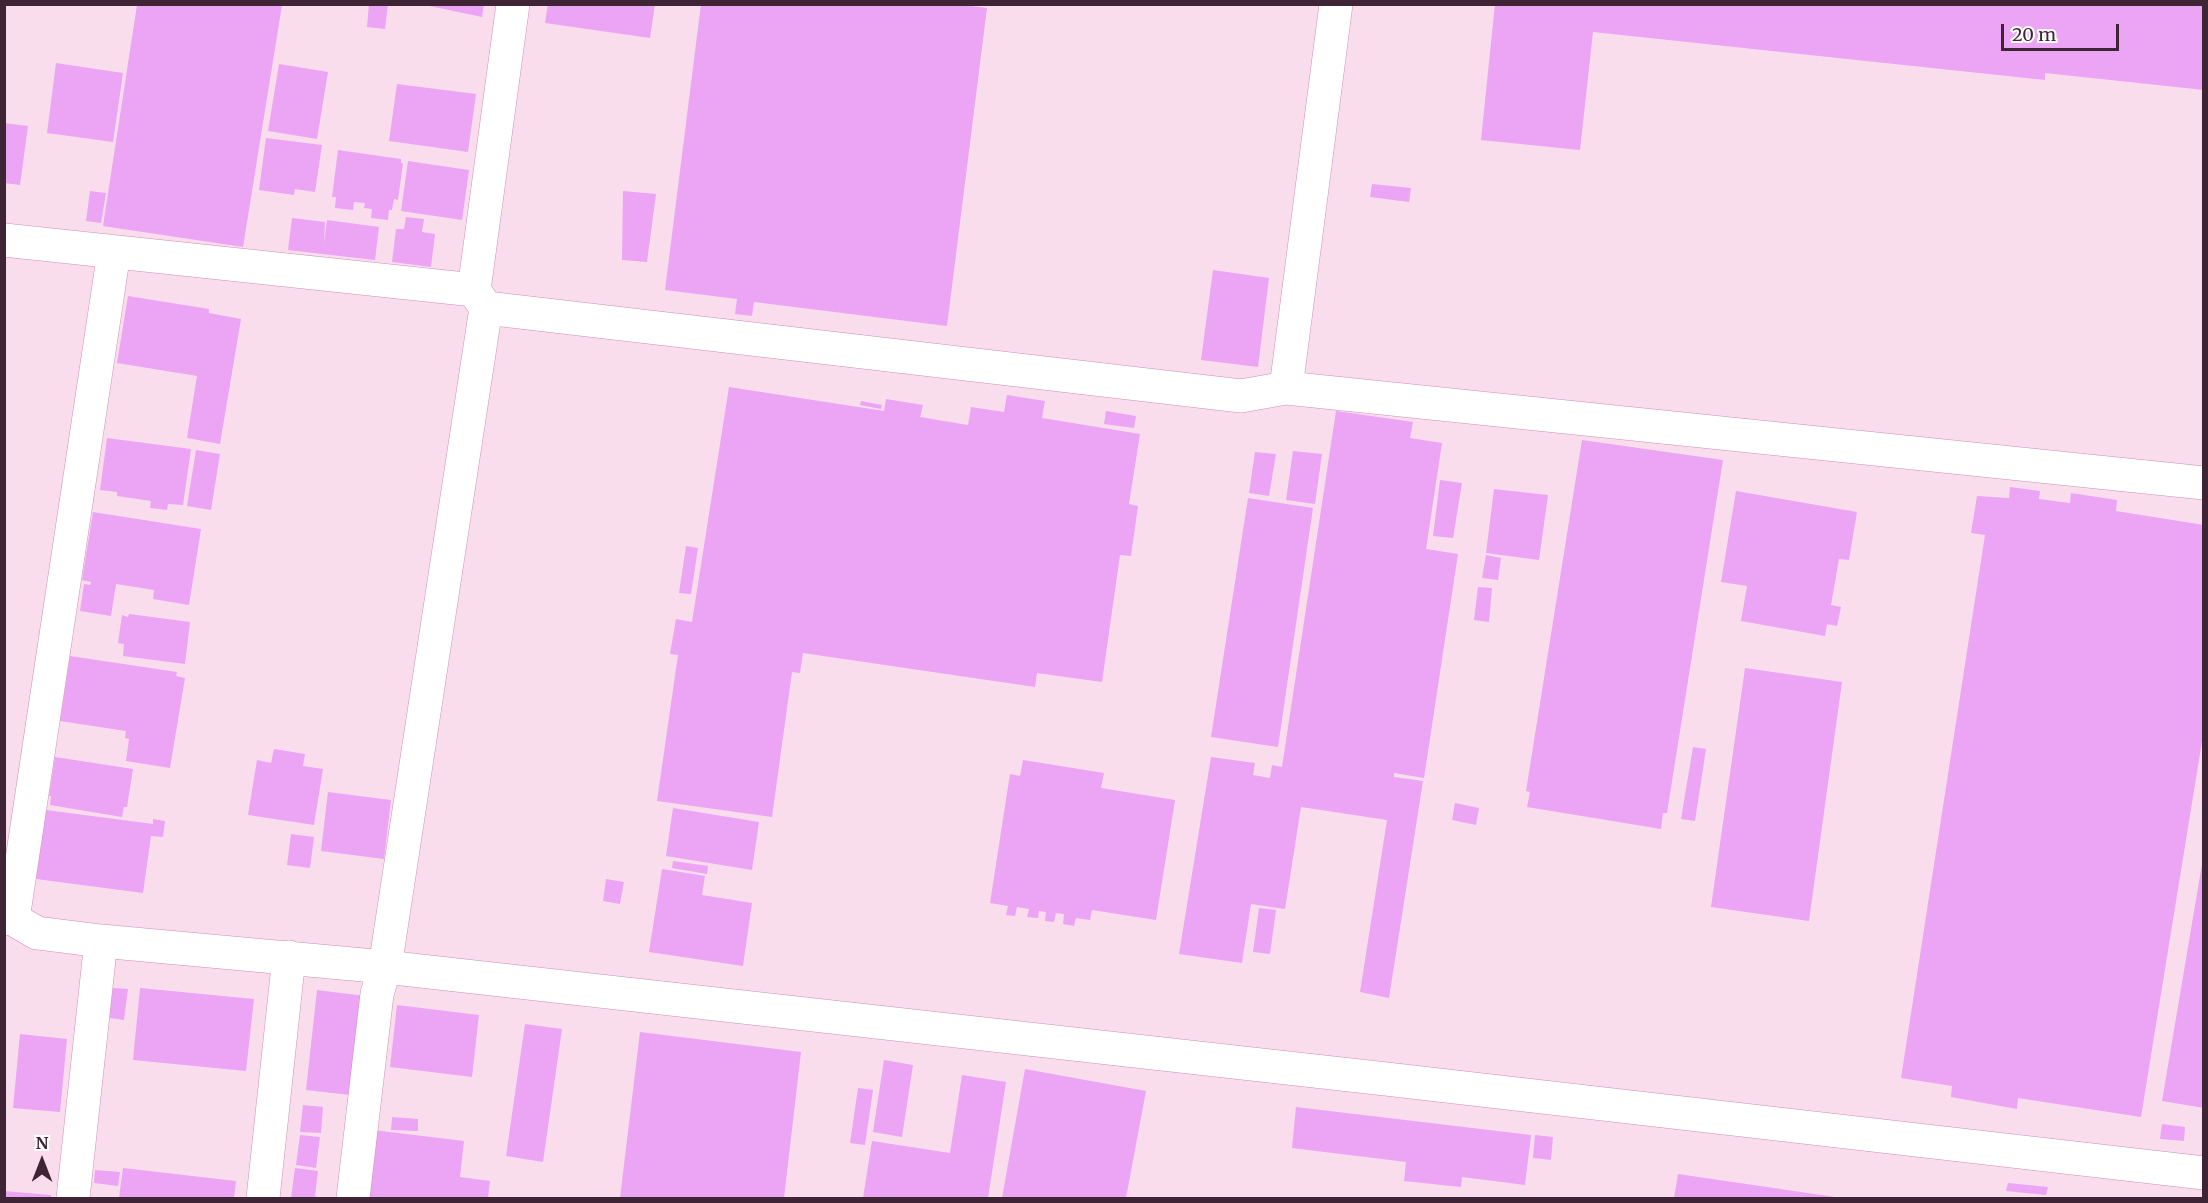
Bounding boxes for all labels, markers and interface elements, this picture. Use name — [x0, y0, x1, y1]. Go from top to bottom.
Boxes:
scale bar — [2004, 12, 2122, 50]
text: 20 m — [2012, 23, 2056, 46]
north arrow — [12, 1131, 72, 1191]
text: N — [36, 1133, 48, 1153]

